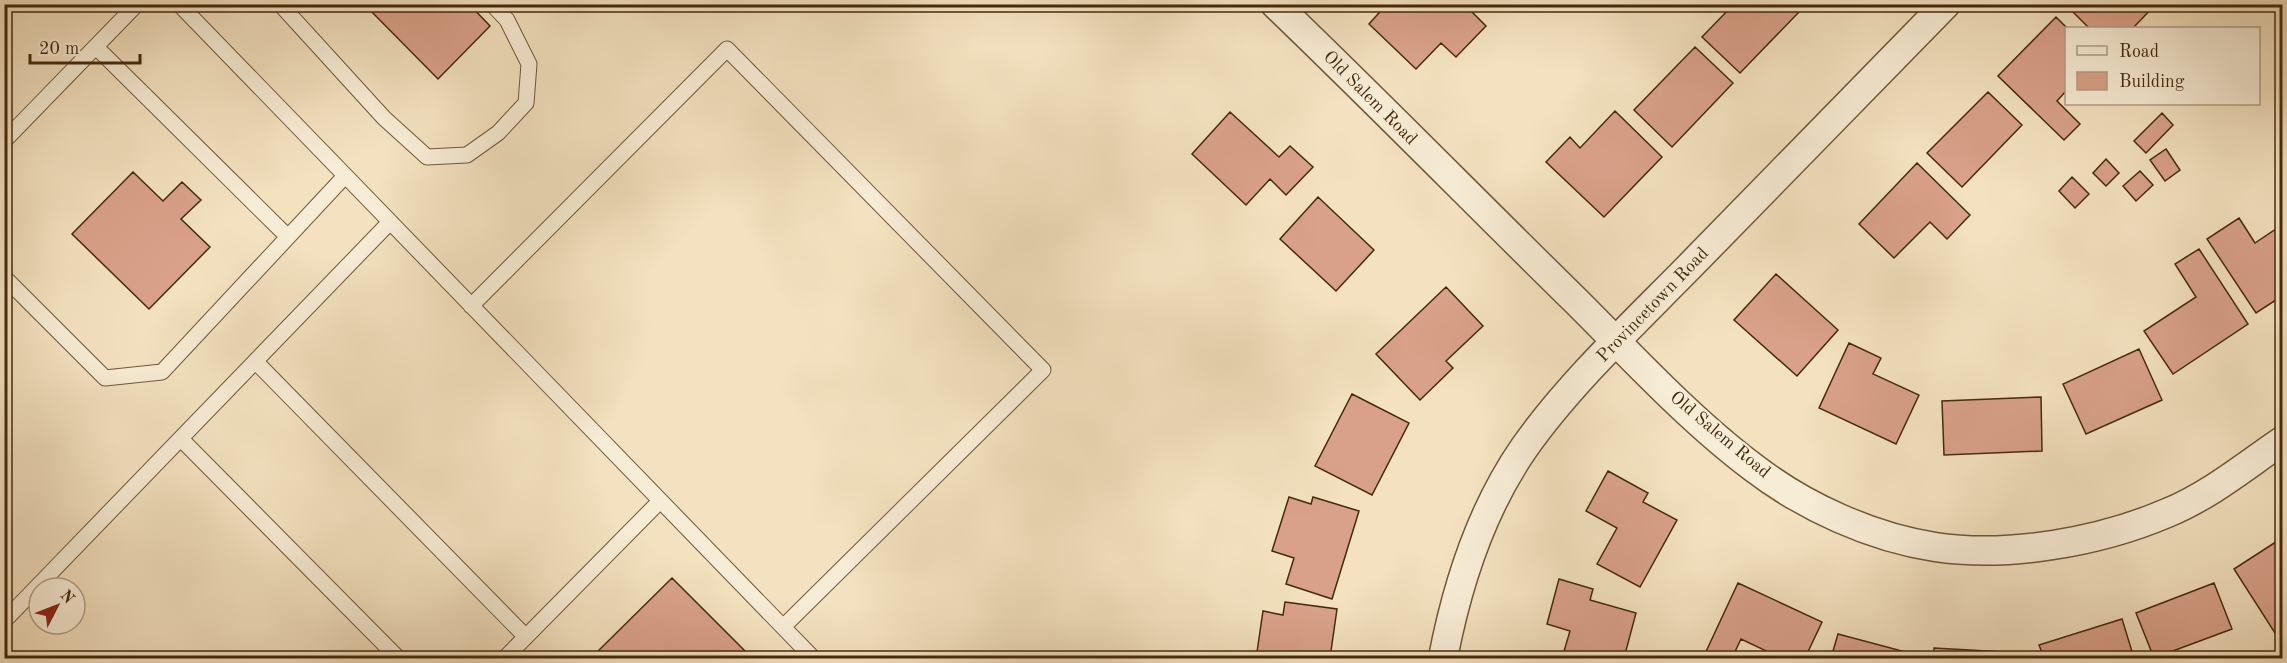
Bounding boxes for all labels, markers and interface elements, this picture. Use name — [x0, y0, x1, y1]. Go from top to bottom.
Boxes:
scale bar — [30, 27, 140, 65]
legend — [2065, 27, 2260, 105]
text: 20 m — [39, 40, 79, 58]
text: Road — [2119, 43, 2159, 61]
street label: Old Salem Road — [1320, 48, 1420, 148]
text: Building — [2119, 73, 2185, 91]
street label: Provincetown Road — [1594, 244, 1712, 366]
street label: Old Salem Road — [1667, 388, 1773, 482]
north arrow — [27, 576, 87, 636]
text: N — [57, 587, 77, 608]

